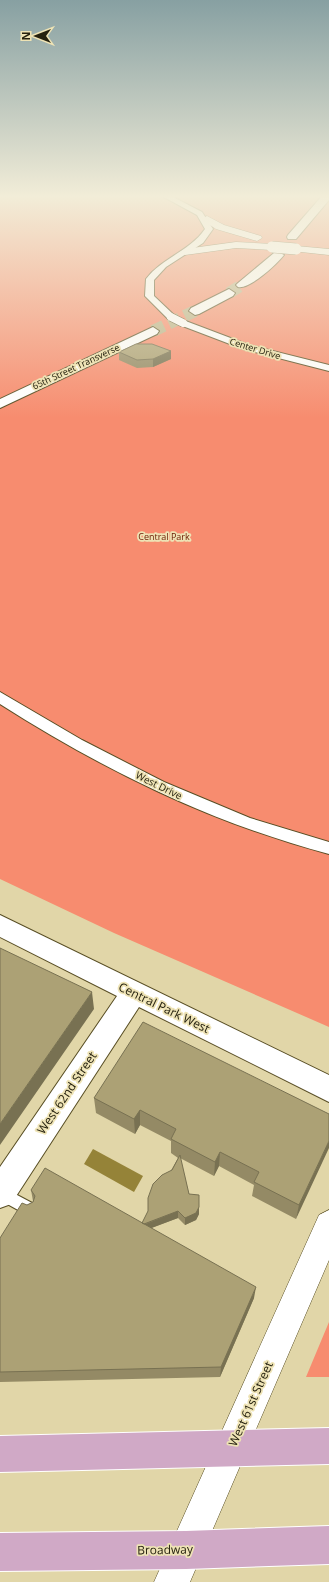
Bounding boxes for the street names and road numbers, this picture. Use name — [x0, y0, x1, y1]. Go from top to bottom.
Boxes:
street label: Center Drive — [228, 335, 282, 362]
street label: 65th Street Transverse — [30, 341, 122, 392]
street label: West Drive — [133, 768, 185, 802]
street label: Central Park West — [116, 978, 213, 1037]
street label: West 62nd Street — [33, 1048, 100, 1137]
street label: West 61st Street — [224, 1359, 277, 1449]
street label: Broadway — [137, 1540, 194, 1558]

